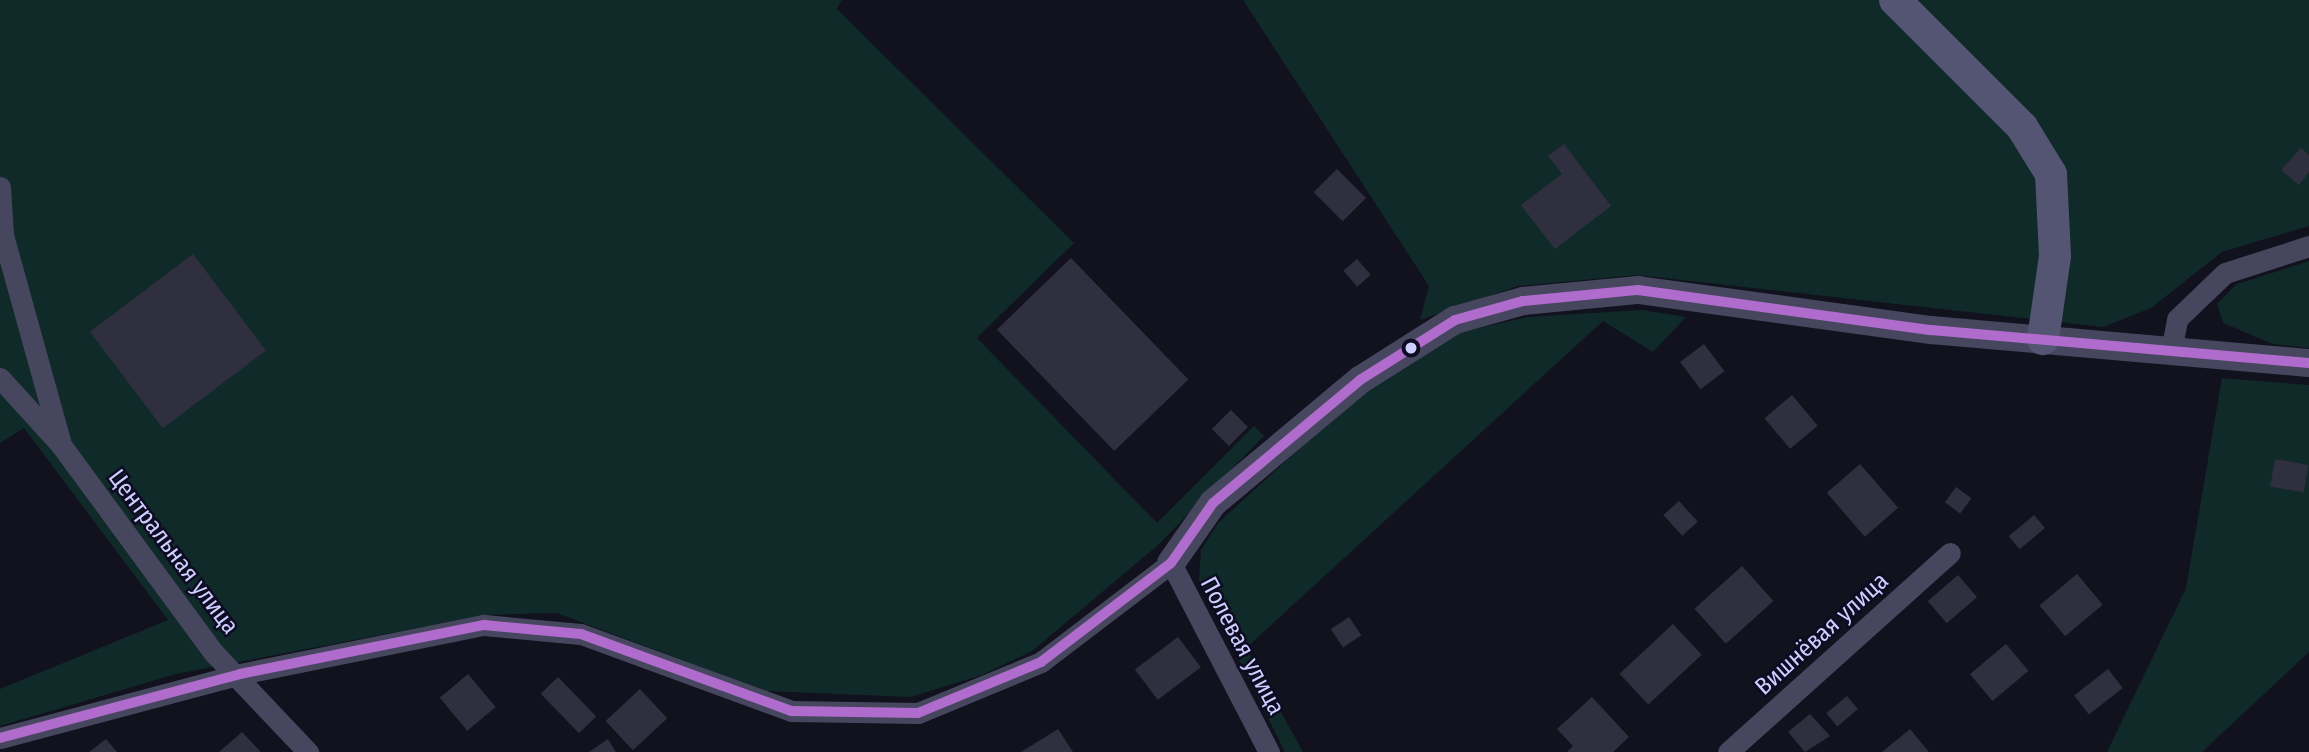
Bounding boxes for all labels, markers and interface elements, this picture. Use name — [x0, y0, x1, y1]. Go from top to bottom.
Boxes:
unlabelled marker — [1404, 341, 1418, 355]
street label: Центральная улица — [102, 464, 244, 640]
street label: Вишнёвая улица — [1750, 567, 1894, 701]
street label: Полевая улица — [1194, 572, 1290, 720]

